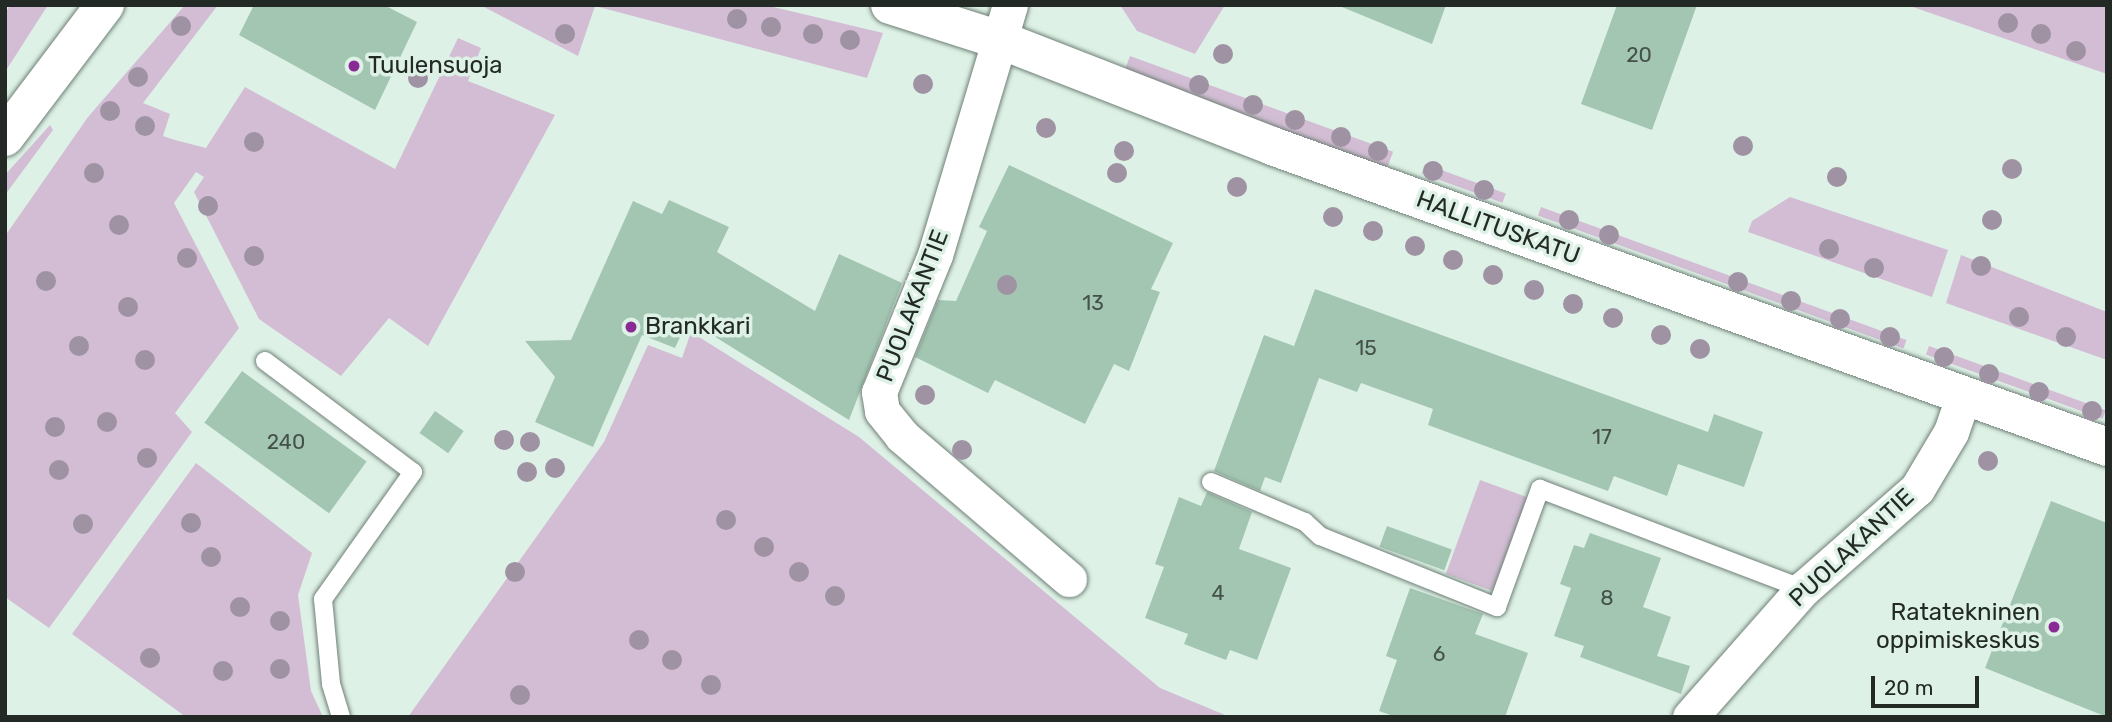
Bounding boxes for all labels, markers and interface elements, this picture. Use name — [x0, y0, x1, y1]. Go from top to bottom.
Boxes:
house number: 20 — [1626, 42, 1652, 68]
place label: Tuulensuoja — [368, 52, 503, 80]
marker: Tuulensuoja — [346, 58, 362, 74]
street label: HALLITUSKATU — [1412, 185, 1584, 271]
street label: PUOLAKANTIE — [871, 226, 955, 386]
house number: 13 — [1082, 290, 1104, 316]
place label: Brankkari — [645, 313, 750, 341]
marker: Brankkari — [623, 319, 639, 335]
house number: 15 — [1355, 335, 1377, 361]
house number: 17 — [1592, 424, 1612, 450]
house number: 240 — [267, 429, 305, 455]
street label: PUOLAKANTIE — [1784, 483, 1920, 613]
house number: 4 — [1211, 580, 1225, 606]
house number: 8 — [1600, 585, 1614, 611]
place label: Ratatekninen oppimiskeskus — [1876, 599, 2040, 655]
marker: Ratatekninen oppimiskeskus — [2046, 619, 2062, 635]
house number: 6 — [1433, 641, 1445, 667]
scale bar — [1874, 662, 1982, 706]
text: 20 m — [1884, 675, 1933, 700]

